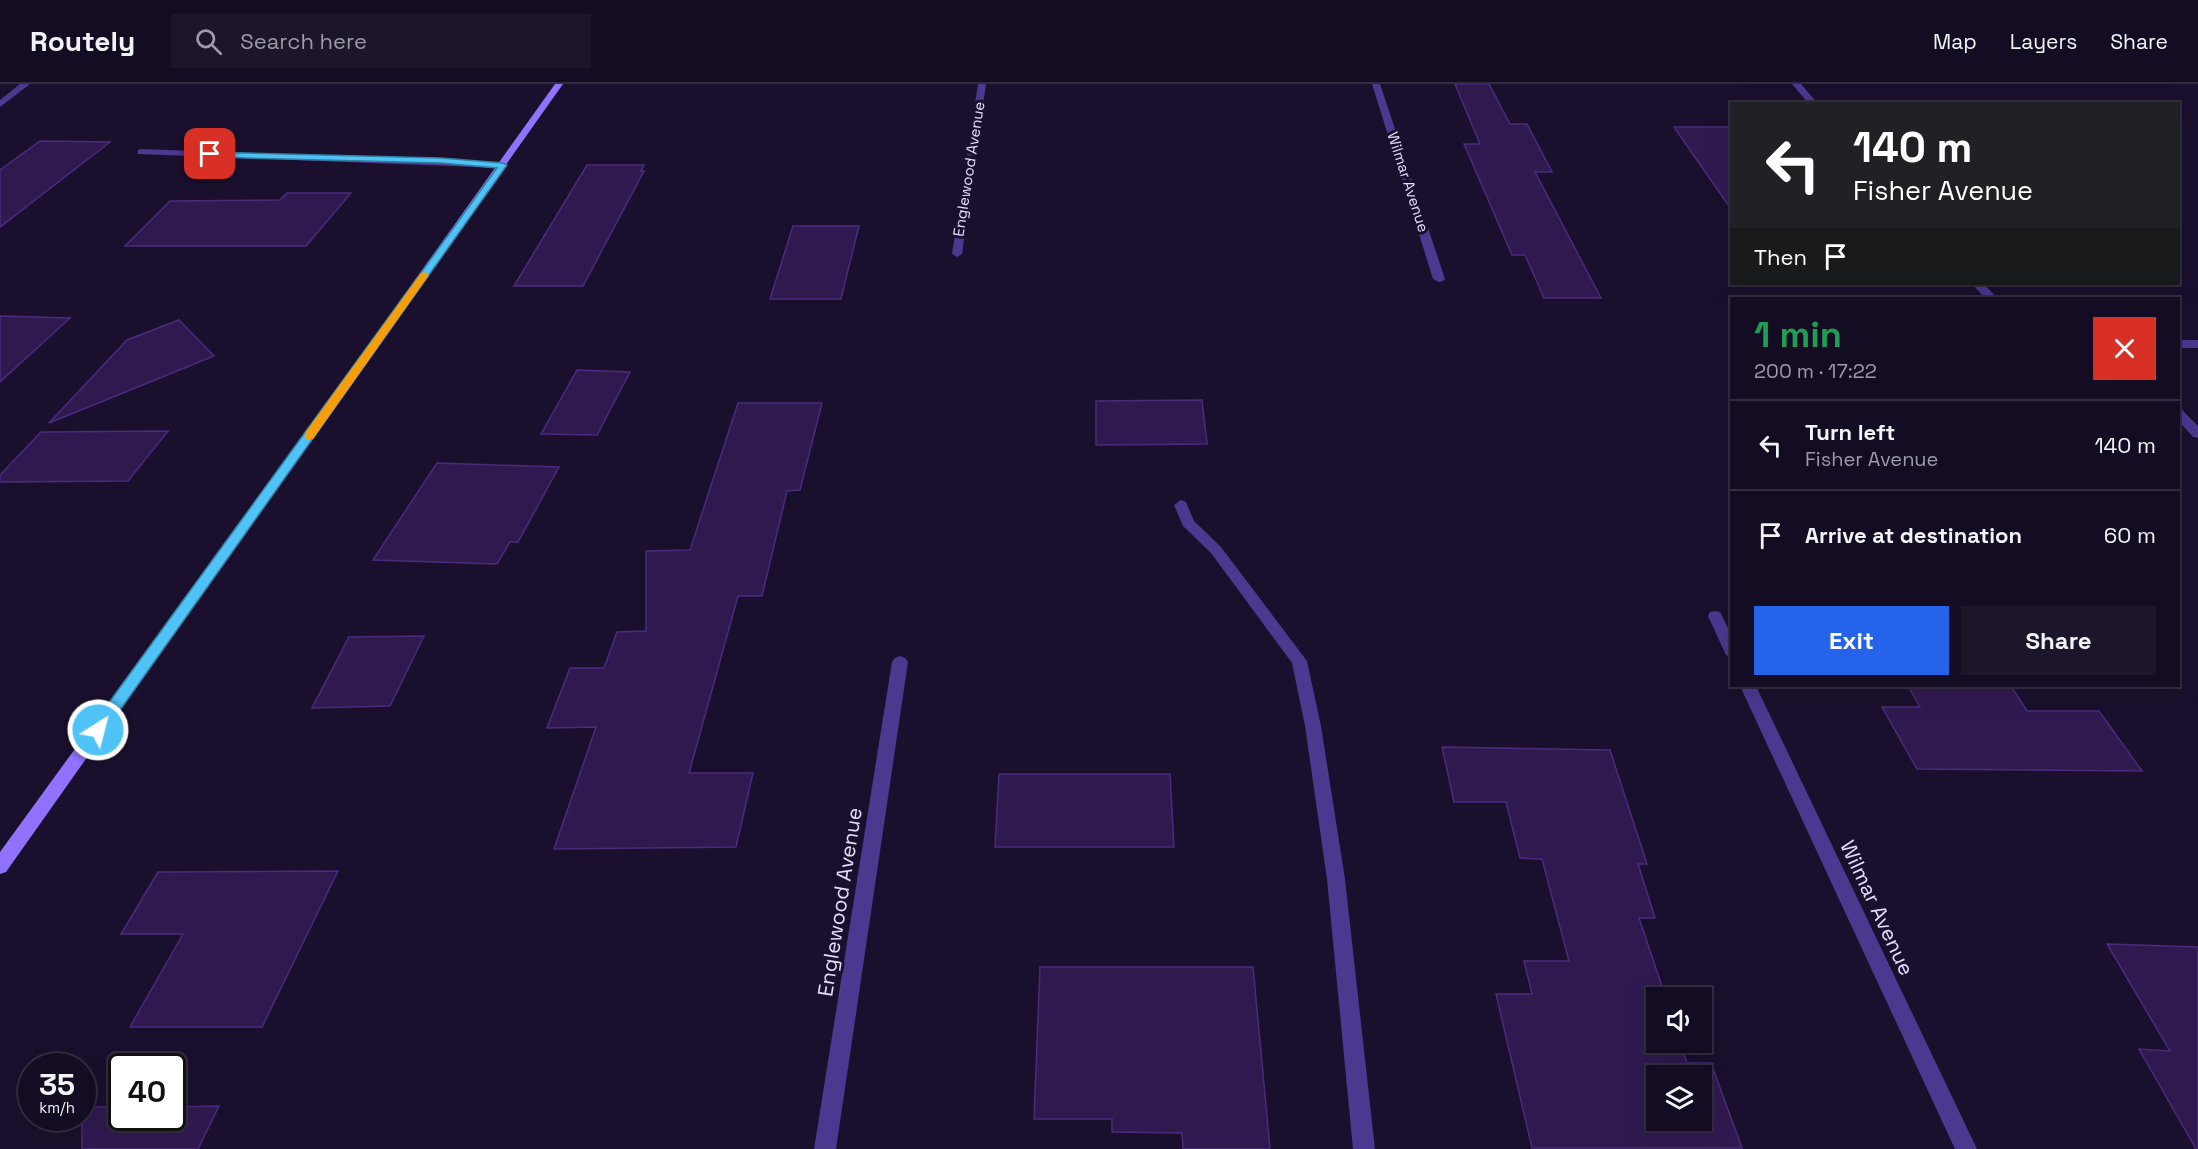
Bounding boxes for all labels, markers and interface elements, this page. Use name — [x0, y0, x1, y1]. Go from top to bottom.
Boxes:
search box — [171, 14, 591, 68]
text: Routely — [30, 23, 135, 59]
icon: search — [192, 25, 225, 58]
text: Search here — [240, 27, 367, 55]
text: Map — [1933, 28, 1977, 55]
text: Layers — [2010, 28, 2077, 55]
text: Share — [2110, 28, 2168, 55]
street label: Englewood Avenue — [948, 100, 989, 238]
text: 140 m — [1853, 121, 1972, 174]
icon: left — [1754, 126, 1832, 204]
pin — [184, 128, 235, 179]
street label: Wilmar Avenue — [1383, 129, 1434, 234]
icon: arrive — [193, 137, 226, 170]
text: Fisher Avenue — [1853, 173, 2033, 208]
icon: arrive — [1819, 240, 1852, 273]
text: Then — [1754, 243, 1807, 271]
text: 1 min — [1754, 312, 1842, 358]
button: close — [2093, 317, 2156, 380]
text: 200 m · 17:22 — [1754, 358, 1877, 384]
text: Turn left — [1805, 418, 1895, 446]
icon: left — [1754, 429, 1787, 462]
text: 140 m — [2094, 431, 2156, 459]
text: Fisher Avenue — [1805, 446, 1938, 472]
icon: arrive — [1754, 519, 1787, 552]
text: Arrive at destination — [1805, 521, 2022, 549]
text: 60 m — [2104, 521, 2156, 549]
button: Exit — [1754, 606, 1949, 675]
button: Share — [1961, 606, 2156, 675]
position arrow — [66, 698, 130, 762]
street label: Englewood Avenue — [811, 806, 868, 998]
street label: Wilmar Avenue — [1834, 836, 1921, 980]
map controls — [1646, 987, 1712, 1131]
button: sound — [1646, 987, 1712, 1053]
speed limit sign: 40 — [108, 1053, 186, 1131]
text: 35 — [39, 1065, 75, 1104]
button: layers — [1646, 1065, 1712, 1131]
text: km/h — [39, 1098, 75, 1117]

